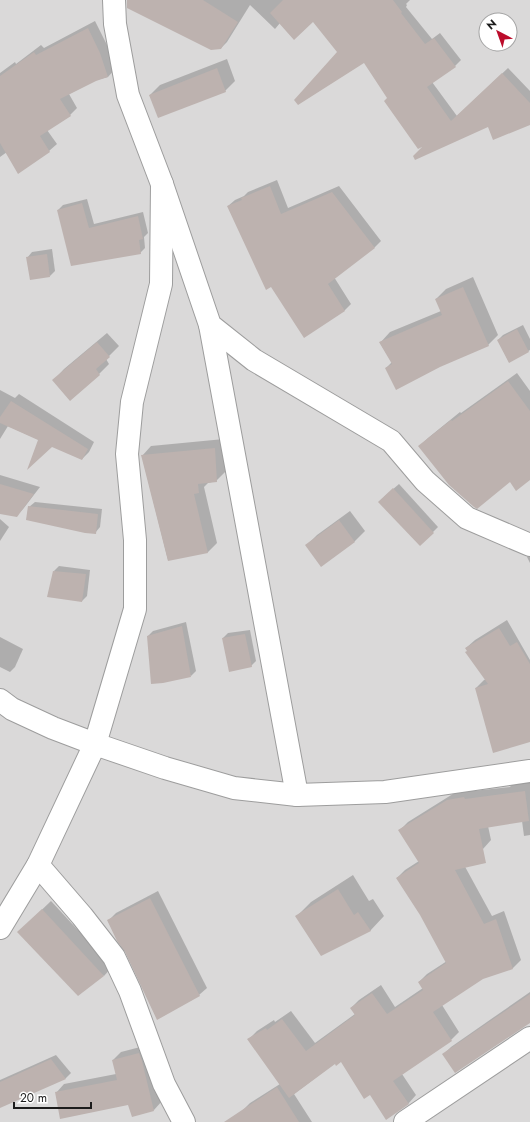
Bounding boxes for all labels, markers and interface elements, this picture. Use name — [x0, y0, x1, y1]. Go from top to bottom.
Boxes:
north arrow — [478, 12, 518, 52]
text: N — [483, 16, 500, 33]
scale bar — [14, 1084, 91, 1110]
text: 20 m — [20, 1089, 47, 1107]

